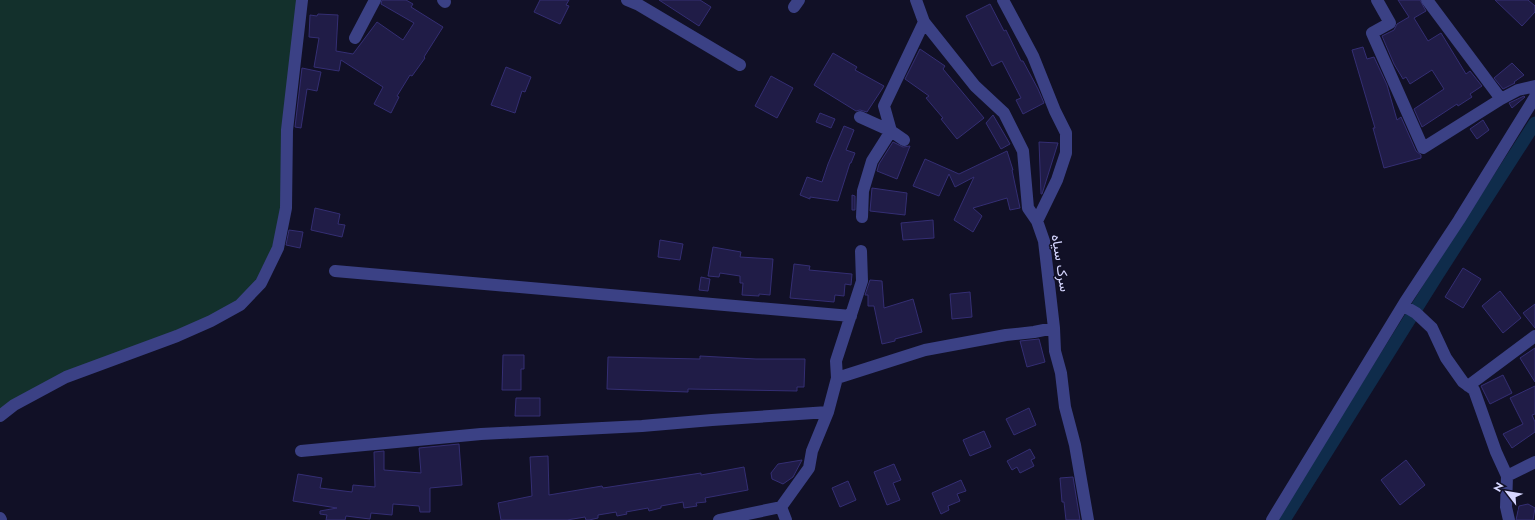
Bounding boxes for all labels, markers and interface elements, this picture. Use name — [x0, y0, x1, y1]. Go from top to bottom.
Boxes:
street label: سرک سیاه — [1047, 233, 1075, 293]
north arrow — [1487, 472, 1527, 512]
text: N — [1489, 479, 1508, 495]

